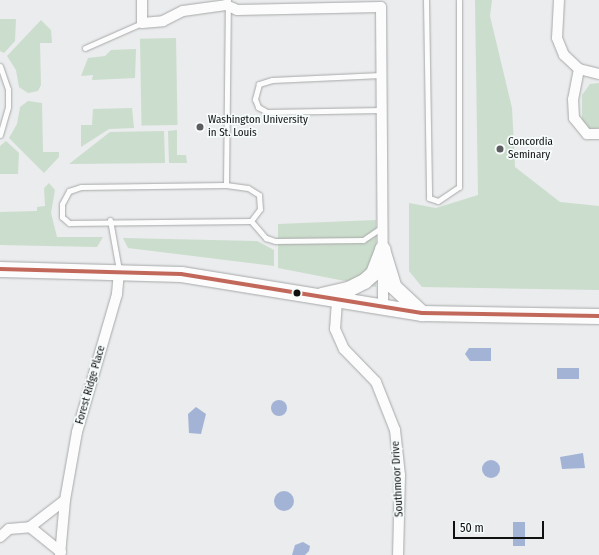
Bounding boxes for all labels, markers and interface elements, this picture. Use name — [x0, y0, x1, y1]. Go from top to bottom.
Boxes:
place label: Washington University in St. Louis — [208, 114, 308, 140]
marker: Washington University in St. Louis — [195, 122, 205, 132]
place label: Concordia Seminary — [508, 136, 553, 162]
marker: Concordia Seminary — [495, 144, 505, 154]
unlabelled marker — [292, 288, 302, 298]
street label: Forest Ridge Place — [73, 344, 109, 426]
street label: Southmoor Drive — [389, 441, 407, 517]
scale bar — [455, 513, 546, 539]
text: 50 m — [460, 521, 484, 535]

